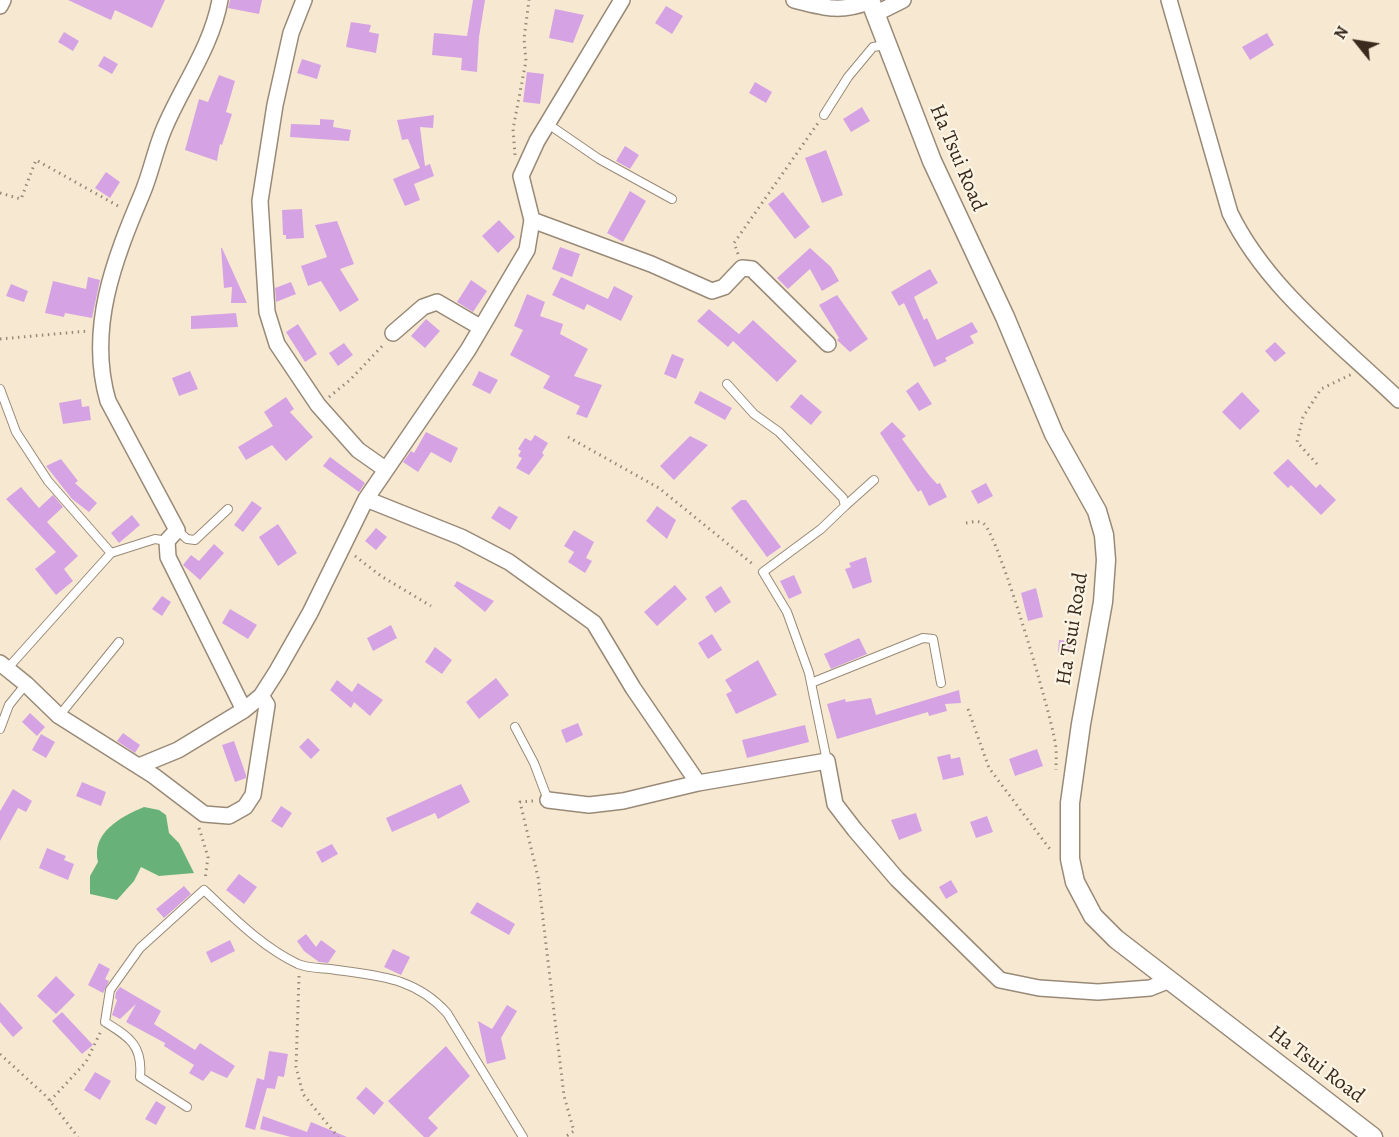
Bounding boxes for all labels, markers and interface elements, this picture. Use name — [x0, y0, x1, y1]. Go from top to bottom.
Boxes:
north arrow — [1327, 12, 1387, 72]
text: N — [1329, 22, 1354, 44]
street label: Ha Tsui Road — [923, 101, 991, 215]
street label: Ha Tsui Road — [1052, 571, 1094, 687]
street label: Ha Tsui Road — [1263, 1021, 1369, 1109]

